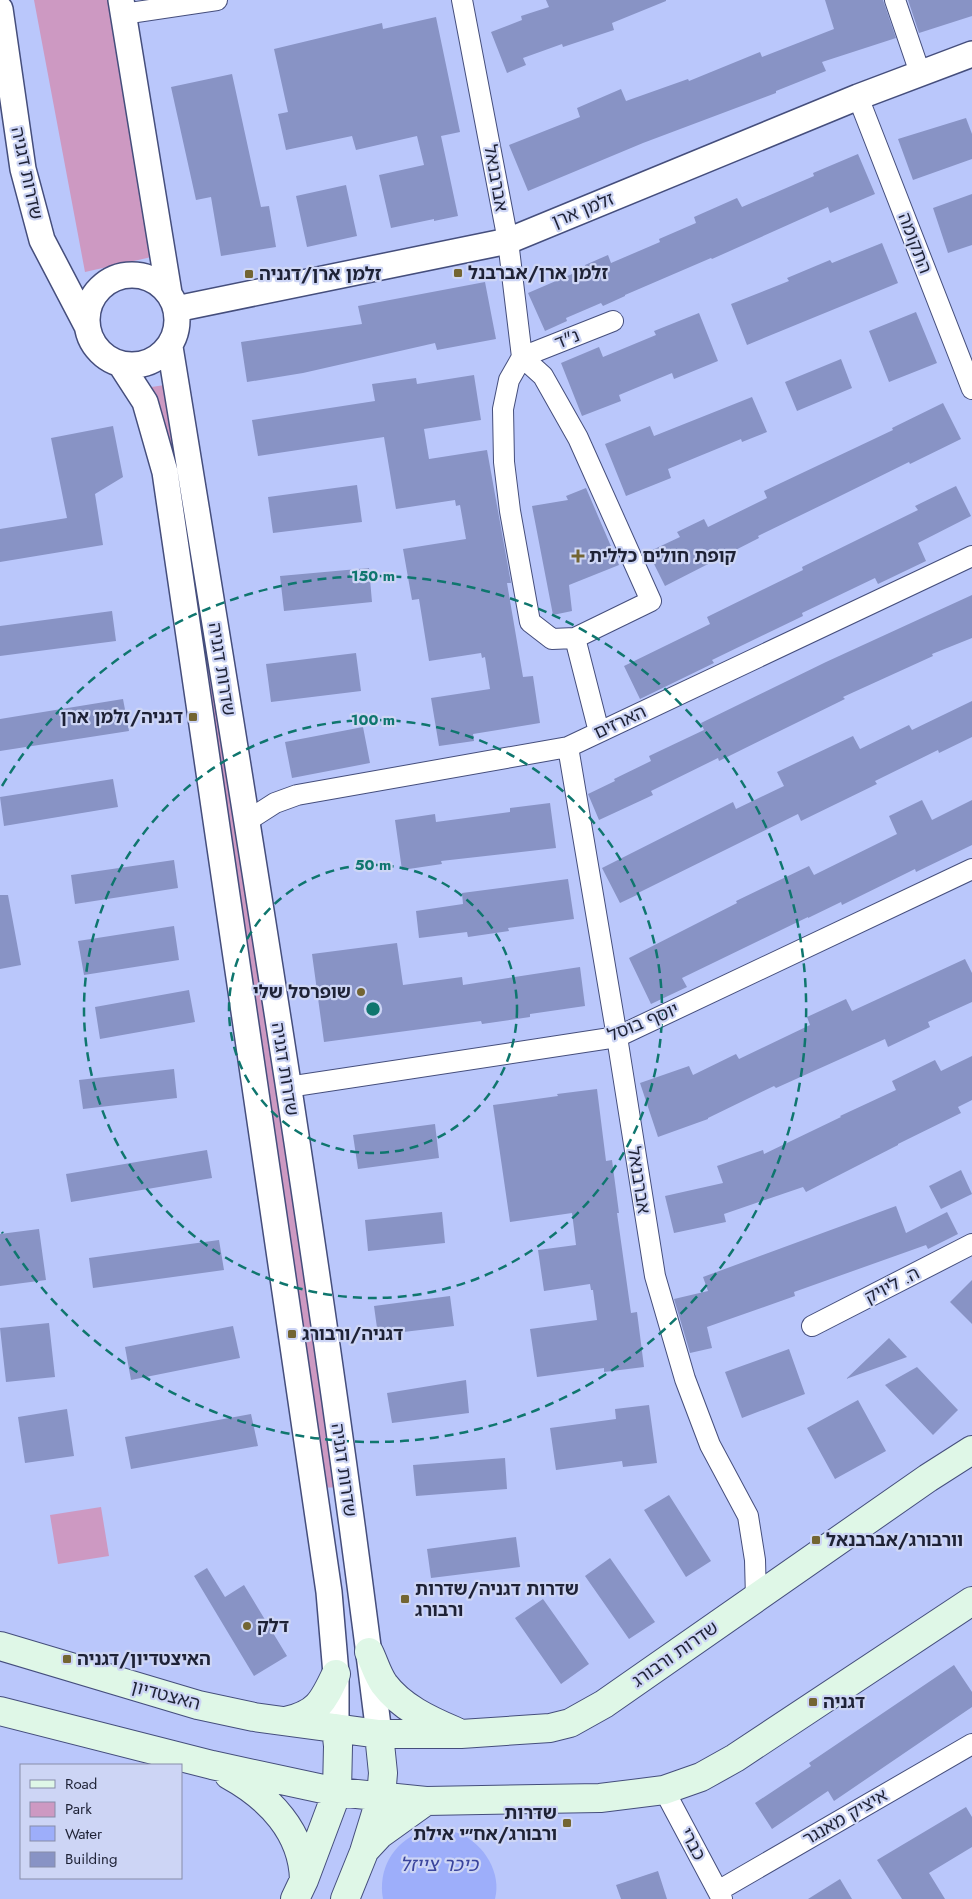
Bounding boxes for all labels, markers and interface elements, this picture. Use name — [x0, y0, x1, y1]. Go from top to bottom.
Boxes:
street label: שדרות דגניה — [5, 124, 49, 222]
street label: אברבנאל — [477, 142, 515, 214]
street label: זלמן ארן — [548, 186, 618, 234]
street label: התקומה — [891, 209, 939, 277]
place label: זלמן ארן/אברבנל — [468, 260, 608, 286]
place label: זלמן ארן/דגניה — [259, 261, 382, 287]
marker: זלמן ארן/אברבנל — [452, 267, 464, 279]
marker: זלמן ארן/דגניה — [243, 268, 255, 280]
street label: נ"ד — [551, 322, 583, 356]
place label: קופת חולים כללית — [589, 543, 736, 569]
marker: קופת חולים כללית — [571, 549, 585, 563]
text: 150 m — [351, 565, 395, 587]
street label: שדרות דגניה — [202, 620, 242, 718]
street label: הארזים — [590, 699, 650, 745]
place label: דגניה/זלמן ארן — [61, 704, 183, 730]
text: 100 m — [351, 709, 395, 731]
marker: דגניה/זלמן ארן — [187, 711, 199, 723]
text: 50 m — [355, 854, 391, 876]
place label: שופרסל שלי — [253, 979, 351, 1005]
marker: שופרסל שלי — [355, 986, 367, 998]
street label: יוסף בוסל — [604, 996, 682, 1048]
centre of rings — [364, 1000, 382, 1018]
street label: שדרות דגניה — [265, 1020, 305, 1118]
street label: אברבנאל — [621, 1145, 657, 1215]
street label: ה. ליויק — [860, 1260, 924, 1310]
place label: דגניה/ורבורג — [302, 1321, 403, 1347]
marker: דגניה/ורבורג — [286, 1328, 298, 1340]
street label: שדרות דגניה — [325, 1422, 363, 1518]
place label: וורבורג/אברבנאל — [826, 1527, 963, 1553]
marker: וורבורג/אברבנאל — [810, 1534, 822, 1546]
place label: שדרות דגניה/שדרות ורבורג — [415, 1576, 579, 1623]
marker: שדרות דגניה/שדרות ורבורג — [399, 1593, 411, 1605]
place label: דלק — [257, 1613, 289, 1639]
street label: שדרות ורבורג — [626, 1615, 724, 1693]
marker: דלק — [241, 1620, 253, 1632]
place label: האיצטדיון/דגניה — [77, 1646, 211, 1672]
marker: האיצטדיון/דגניה — [61, 1653, 73, 1665]
street label: האצטדיון — [129, 1673, 203, 1717]
place label: דגניה — [823, 1689, 865, 1715]
marker: דגניה — [807, 1696, 819, 1708]
legend — [20, 1764, 182, 1879]
text: Road — [65, 1773, 97, 1795]
street label: איציק מאנגר — [798, 1782, 892, 1852]
text: Park — [65, 1798, 92, 1820]
place label: שדרות ורבורג/אח״י אילת — [413, 1800, 557, 1847]
marker: שדרות ורבורג/אח״י אילת — [561, 1817, 573, 1829]
text: Water — [65, 1823, 103, 1845]
street label: כברי — [674, 1823, 712, 1865]
text: Building — [65, 1848, 117, 1870]
water label: כיכר צייזל — [400, 1851, 480, 1878]

